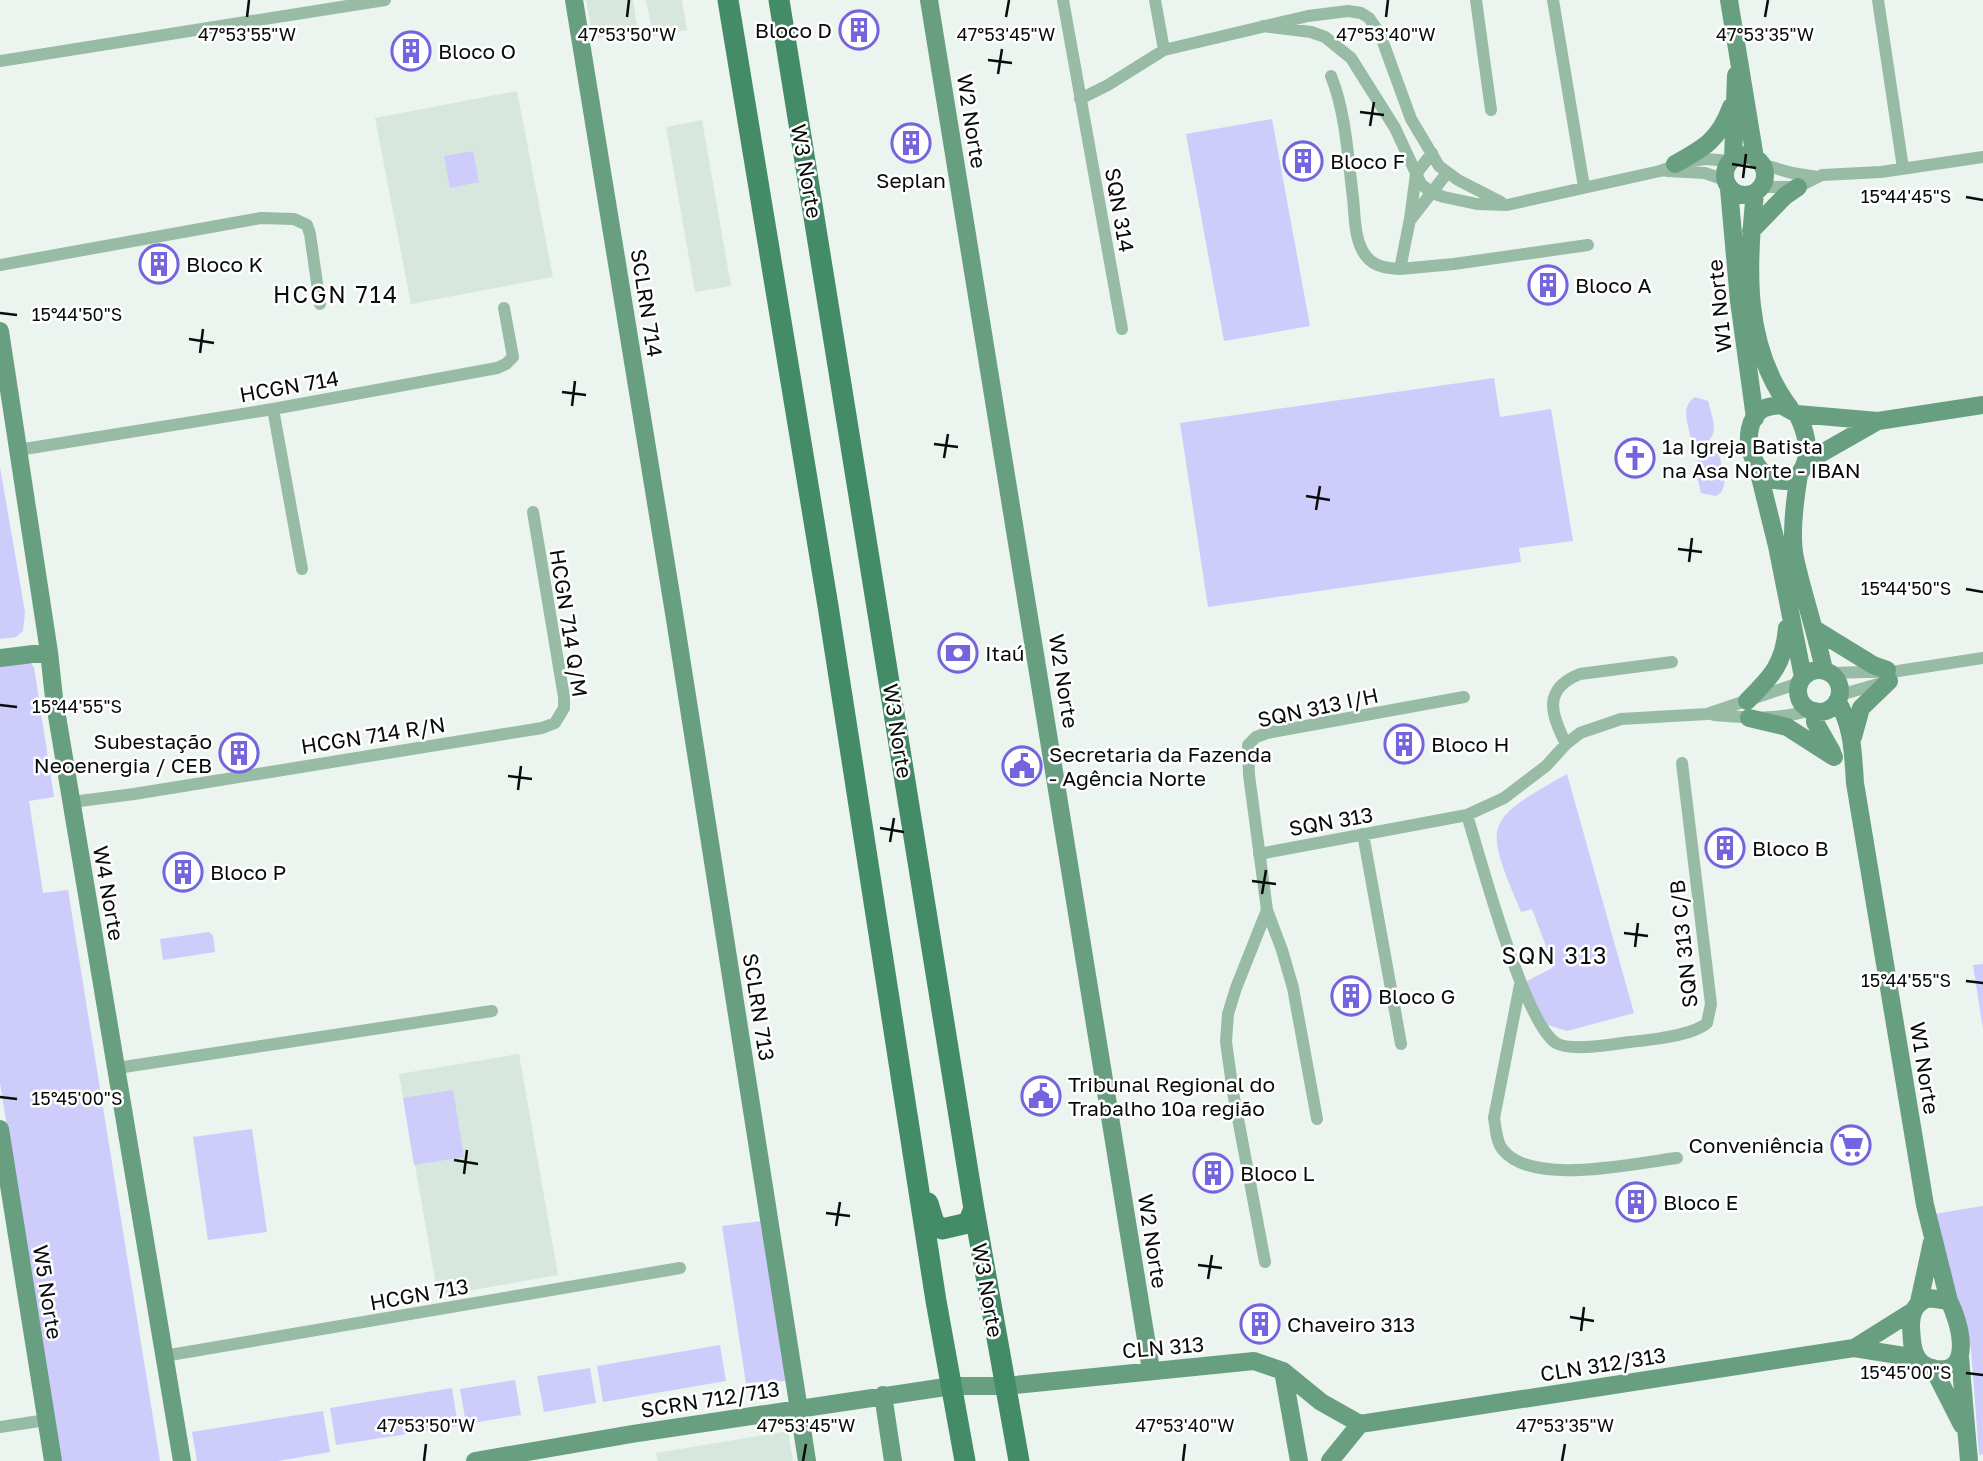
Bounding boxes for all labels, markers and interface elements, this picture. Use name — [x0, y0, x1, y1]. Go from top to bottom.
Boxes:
building icon: Bloco D — [838, 9, 880, 51]
place label: Bloco D — [755, 17, 832, 43]
text: 47°53'55"W — [198, 23, 296, 45]
text: 47°53'50"W — [578, 23, 676, 45]
text: 47°53'45"W — [957, 23, 1055, 45]
text: 47°53'40"W — [1336, 23, 1436, 45]
text: 47°53'35"W — [1716, 23, 1814, 45]
building icon: Bloco O — [390, 30, 432, 72]
place label: Bloco O — [438, 38, 516, 64]
street label: W2 Norte — [952, 72, 992, 170]
street label: W3 Norte — [786, 122, 828, 220]
building icon: Seplan — [890, 122, 932, 164]
building icon: Bloco F — [1282, 140, 1324, 182]
place label: Bloco F — [1330, 148, 1405, 174]
street label: SQN 314 — [1100, 166, 1140, 254]
place label: Seplan — [876, 167, 946, 193]
text: 15°44'45"S — [1861, 185, 1951, 207]
building icon: Bloco K — [138, 243, 180, 285]
street label: SCLRN 714 — [626, 247, 668, 359]
place label: Bloco K — [186, 251, 263, 277]
street label: W1 Norte — [1701, 258, 1737, 354]
building icon: Bloco A — [1527, 264, 1569, 306]
place label: Bloco A — [1575, 272, 1652, 298]
district label: HCGN 714 — [273, 280, 399, 308]
text: 15°44'50"S — [32, 303, 122, 325]
street label: HCGN 714 — [237, 364, 341, 408]
place label: 1ª Igreja Batista na Asa Norte - IBAN — [1662, 433, 1861, 483]
church icon: 1ª Igreja Batista na Asa Norte - IBAN — [1614, 437, 1656, 479]
street label: HCGN 714 Q/M — [544, 547, 594, 699]
text: 15°44'50"S — [1861, 577, 1951, 599]
bank icon: Itaú — [937, 632, 979, 674]
street label: W2 Norte — [1044, 632, 1084, 730]
place label: Itaú — [985, 640, 1025, 666]
street label: W3 Norte — [878, 682, 918, 780]
street label: SQN 313 I/H — [1255, 682, 1381, 732]
text: 15°44'55"S — [32, 695, 122, 717]
street label: HCGN 714 R/N — [299, 711, 447, 759]
building icon: Bloco H — [1383, 723, 1425, 765]
place label: Subestação Neoenergia / CEB — [34, 728, 212, 778]
place label: Bloco H — [1431, 731, 1509, 757]
building icon: Subestação Neoenergia / CEB — [218, 732, 260, 774]
place label: Secretaria da Fazenda - Agência Norte — [1049, 741, 1272, 791]
public building icon: Secretaria da Fazenda - Agência Norte — [1001, 745, 1043, 787]
street label: SQN 313 — [1287, 801, 1375, 841]
building icon: Bloco B — [1704, 827, 1746, 869]
place label: Bloco B — [1752, 835, 1829, 861]
street label: W4 Norte — [88, 843, 130, 943]
building icon: Bloco P — [162, 851, 204, 893]
place label: Bloco P — [210, 859, 286, 885]
street label: SQN 313 C/B — [1663, 879, 1703, 1009]
district label: SQN 313 — [1501, 941, 1609, 969]
street label: SCLRN 713 — [738, 951, 780, 1063]
text: 15°44'55"S — [1861, 969, 1951, 991]
building icon: Bloco G — [1330, 975, 1372, 1017]
place label: Bloco G — [1378, 983, 1455, 1009]
street label: W1 Norte — [1905, 1020, 1945, 1116]
place label: Tribunal Regional do Trabalho 10ª região — [1068, 1071, 1275, 1121]
public building icon: Tribunal Regional do Trabalho 10ª região — [1020, 1075, 1062, 1117]
text: 15°45'00"S — [32, 1087, 122, 1109]
supermarket icon: Conveniência — [1830, 1124, 1872, 1166]
place label: Conveniência — [1689, 1132, 1824, 1158]
building icon: Bloco L — [1192, 1152, 1234, 1194]
place label: Bloco L — [1240, 1160, 1314, 1186]
building icon: Bloco E — [1615, 1181, 1657, 1223]
place label: Bloco E — [1663, 1189, 1738, 1215]
street label: W2 Norte — [1133, 1192, 1173, 1290]
street label: W3 Norte — [967, 1241, 1009, 1339]
street label: W5 Norte — [28, 1243, 68, 1341]
street label: HCGN 713 — [368, 1273, 470, 1315]
building icon: Chaveiro 313 — [1239, 1303, 1281, 1345]
place label: Chaveiro 313 — [1287, 1311, 1415, 1337]
street label: CLN 313 — [1121, 1330, 1205, 1364]
street label: CLN 312/313 — [1538, 1341, 1668, 1387]
text: 15°45'00"S — [1861, 1361, 1951, 1383]
street label: SCRN 712/713 — [639, 1375, 781, 1423]
text: 47°53'50"W — [377, 1414, 475, 1436]
text: 47°53'45"W — [757, 1414, 855, 1436]
text: 47°53'40"W — [1135, 1414, 1235, 1436]
text: 47°53'35"W — [1516, 1414, 1614, 1436]

